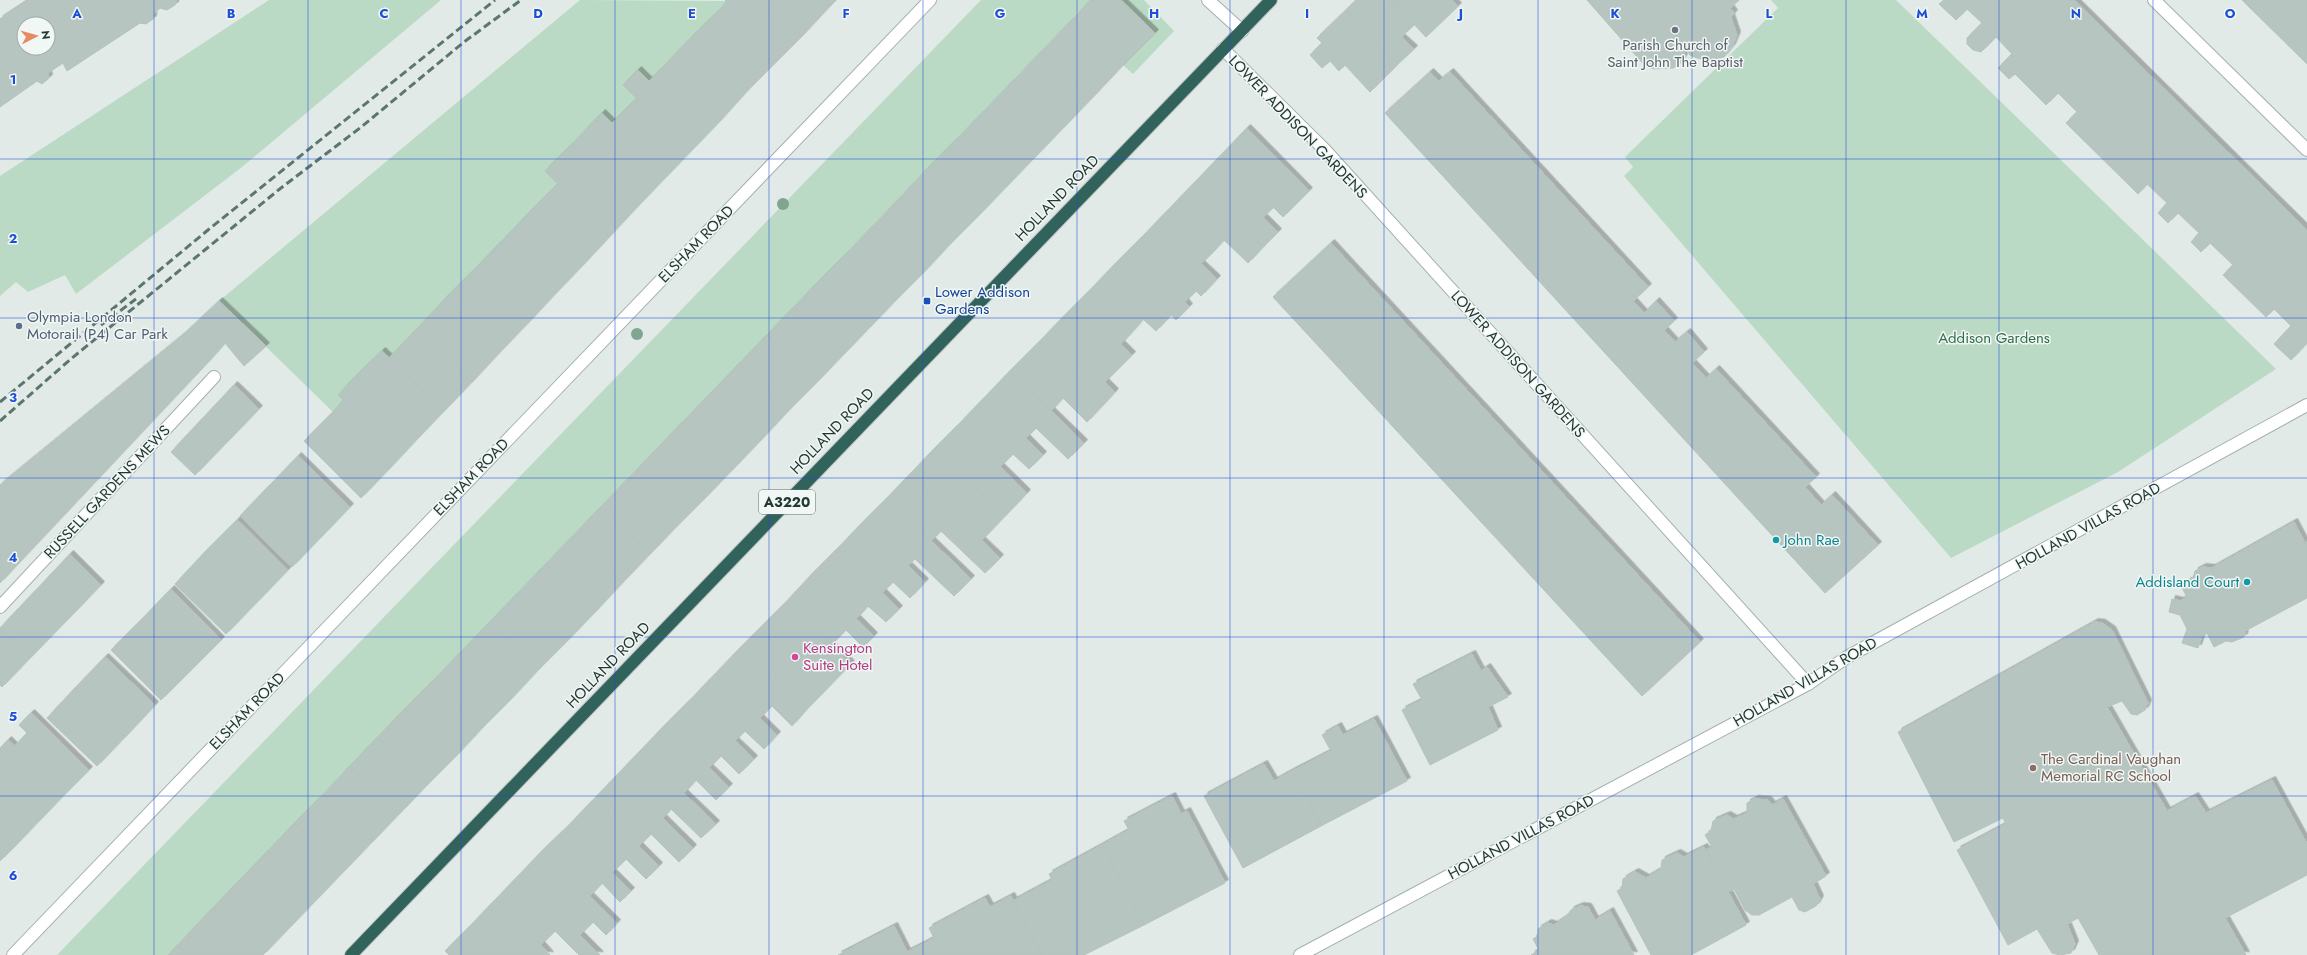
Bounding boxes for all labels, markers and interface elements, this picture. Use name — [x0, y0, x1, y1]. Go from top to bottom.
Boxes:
text: A — [71, 4, 82, 23]
text: B — [227, 4, 236, 23]
text: C — [379, 4, 389, 23]
text: D — [533, 4, 543, 23]
text: E — [688, 4, 696, 23]
text: F — [842, 4, 850, 23]
text: G — [995, 4, 1006, 23]
text: H — [1149, 4, 1159, 23]
text: I — [1305, 4, 1309, 23]
text: J — [1456, 4, 1463, 23]
text: K — [1610, 4, 1620, 23]
text: L — [1766, 4, 1773, 23]
text: M — [1916, 4, 1928, 23]
text: N — [2071, 4, 2081, 23]
text: O — [2225, 4, 2236, 23]
north arrow — [16, 16, 56, 56]
marker: Parish Church of Saint John The Baptist — [1670, 25, 1680, 35]
text: N — [38, 30, 54, 40]
place label: Parish Church of Saint John The Baptist — [1607, 34, 1743, 73]
street label: LOWER ADDISON GARDENS — [1224, 50, 1372, 204]
text: 1 — [10, 70, 16, 89]
street label: HOLLAND ROAD — [1010, 150, 1104, 246]
street label: ELSHAM ROAD — [653, 200, 739, 288]
text: 2 — [9, 229, 17, 248]
place label: Lower Addison Gardens — [935, 281, 1030, 320]
street label: LOWER ADDISON GARDENS — [1446, 285, 1590, 443]
marker: Lower Addison Gardens — [922, 296, 932, 306]
place label: Olympia London Motorail (P4) Car Park — [27, 306, 168, 345]
marker: Olympia London Motorail (P4) Car Park — [14, 321, 24, 331]
park label: Addison Gardens — [1938, 327, 2050, 349]
street label: HOLLAND ROAD — [785, 383, 879, 479]
text: 3 — [9, 388, 17, 407]
street label: RUSSELL GARDENS MEWS — [39, 420, 175, 564]
street label: ELSHAM ROAD — [428, 433, 514, 521]
street label: HOLLAND VILLAS ROAD — [2011, 477, 2165, 575]
road number: A3220 — [759, 490, 815, 514]
place label: John Rae — [1782, 529, 1840, 551]
marker: John Rae — [1771, 535, 1781, 545]
text: 4 — [8, 548, 18, 567]
place label: Addisland Court — [2135, 571, 2239, 593]
marker: Addisland Court — [2242, 577, 2252, 587]
street label: HOLLAND ROAD — [561, 617, 655, 713]
street label: HOLLAND VILLAS ROAD — [1729, 632, 1881, 732]
place label: Kensington Suite Hotel — [803, 637, 873, 676]
marker: Kensington Suite Hotel — [790, 652, 800, 662]
street label: ELSHAM ROAD — [204, 667, 290, 755]
text: 5 — [9, 707, 17, 726]
place label: The Cardinal Vaughan Memorial RC School — [2041, 748, 2181, 787]
marker: The Cardinal Vaughan Memorial RC School — [2028, 763, 2038, 773]
street label: HOLLAND VILLAS ROAD — [1444, 789, 1598, 885]
text: 6 — [9, 866, 18, 885]

